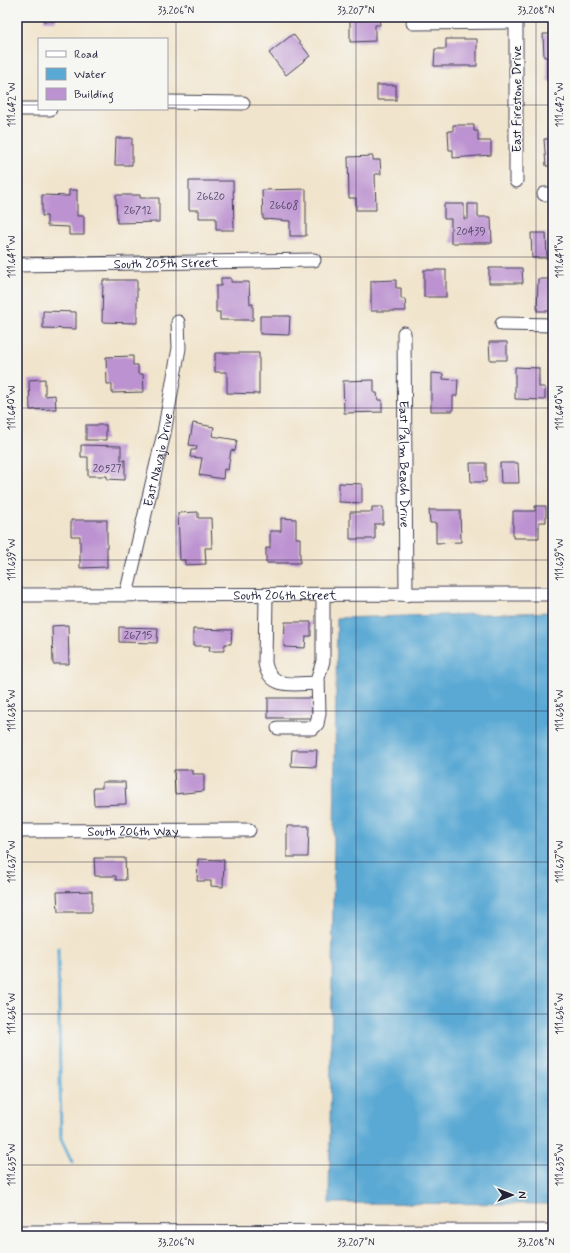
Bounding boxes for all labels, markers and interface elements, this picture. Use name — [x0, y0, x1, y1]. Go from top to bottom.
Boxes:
text: 33.206°N — [158, 4, 195, 18]
text: 33.207°N — [337, 4, 375, 18]
text: 33.208°N — [517, 4, 555, 18]
legend — [38, 38, 168, 110]
street label: East Firestone Drive — [509, 45, 526, 153]
text: Road — [74, 47, 98, 63]
text: Water — [74, 67, 106, 83]
text: 111.642°W — [5, 83, 19, 127]
text: 111.642°W — [553, 83, 567, 127]
text: Building — [74, 87, 114, 104]
house number: 26620 — [197, 190, 225, 204]
house number: 26608 — [270, 199, 298, 213]
house number: 26712 — [124, 204, 152, 218]
house number: 20439 — [456, 225, 486, 239]
text: 111.641°W — [5, 236, 19, 278]
text: 111.641°W — [553, 236, 567, 278]
street label: South 205th Street — [114, 255, 219, 273]
text: 111.640°W — [5, 386, 19, 430]
text: 111.640°W — [553, 386, 567, 430]
street label: East Palm Beach Drive — [395, 400, 412, 528]
street label: East Navajo Drive — [140, 412, 177, 508]
house number: 20527 — [93, 462, 122, 476]
text: 111.639°W — [5, 539, 19, 581]
text: 111.639°W — [553, 539, 567, 581]
street label: South 206th Street — [233, 587, 337, 605]
house number: 26715 — [124, 629, 152, 643]
text: 111.638°W — [5, 690, 19, 732]
text: 111.638°W — [553, 690, 567, 732]
street label: South 206th Way — [87, 823, 179, 841]
text: 111.637°W — [5, 841, 19, 883]
text: 111.637°W — [553, 841, 567, 883]
text: 111.636°W — [5, 993, 19, 1035]
text: 111.636°W — [553, 993, 567, 1035]
text: 111.635°W — [5, 1144, 19, 1186]
text: 111.635°W — [553, 1144, 567, 1186]
north arrow — [492, 1175, 532, 1215]
text: N — [514, 1191, 528, 1199]
text: 33.206°N — [158, 1236, 195, 1250]
text: 33.207°N — [337, 1236, 375, 1250]
text: 33.208°N — [517, 1236, 555, 1250]

